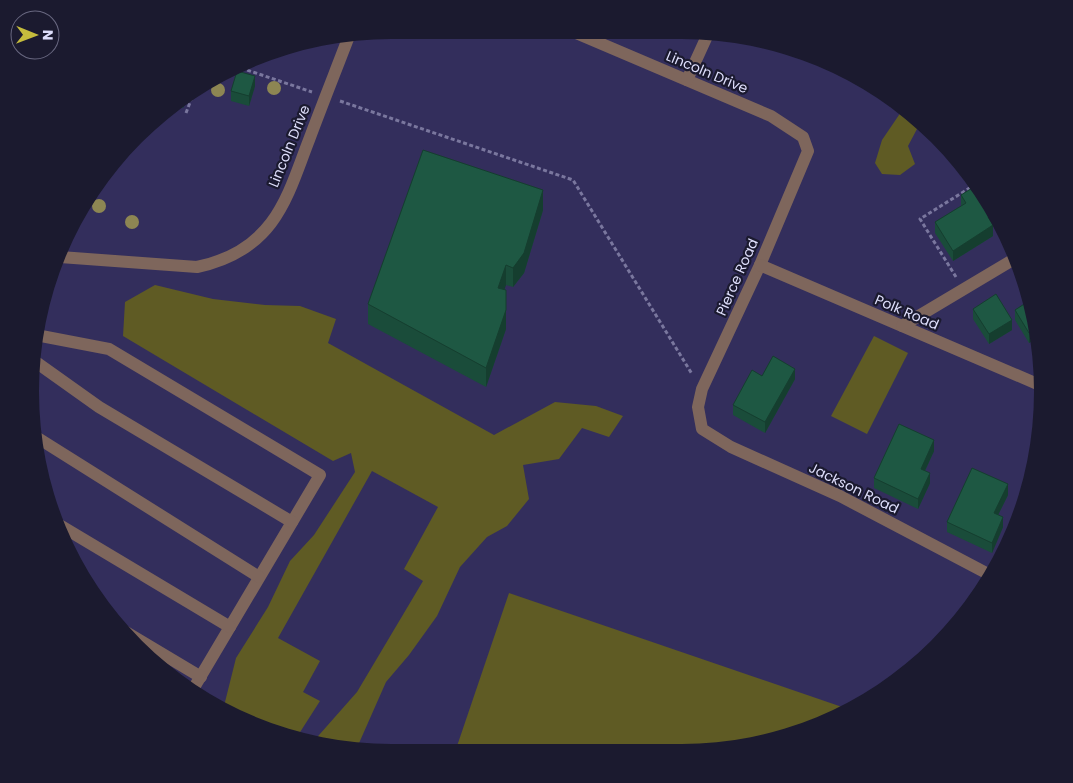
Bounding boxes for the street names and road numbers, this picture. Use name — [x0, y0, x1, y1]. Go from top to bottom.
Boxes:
street label: Lincoln Drive — [663, 46, 751, 98]
street label: Lincoln Drive — [263, 102, 315, 190]
street label: Pierce Road — [711, 235, 763, 319]
street label: Polk Road — [872, 290, 942, 334]
street label: Jackson Road — [806, 458, 902, 518]

